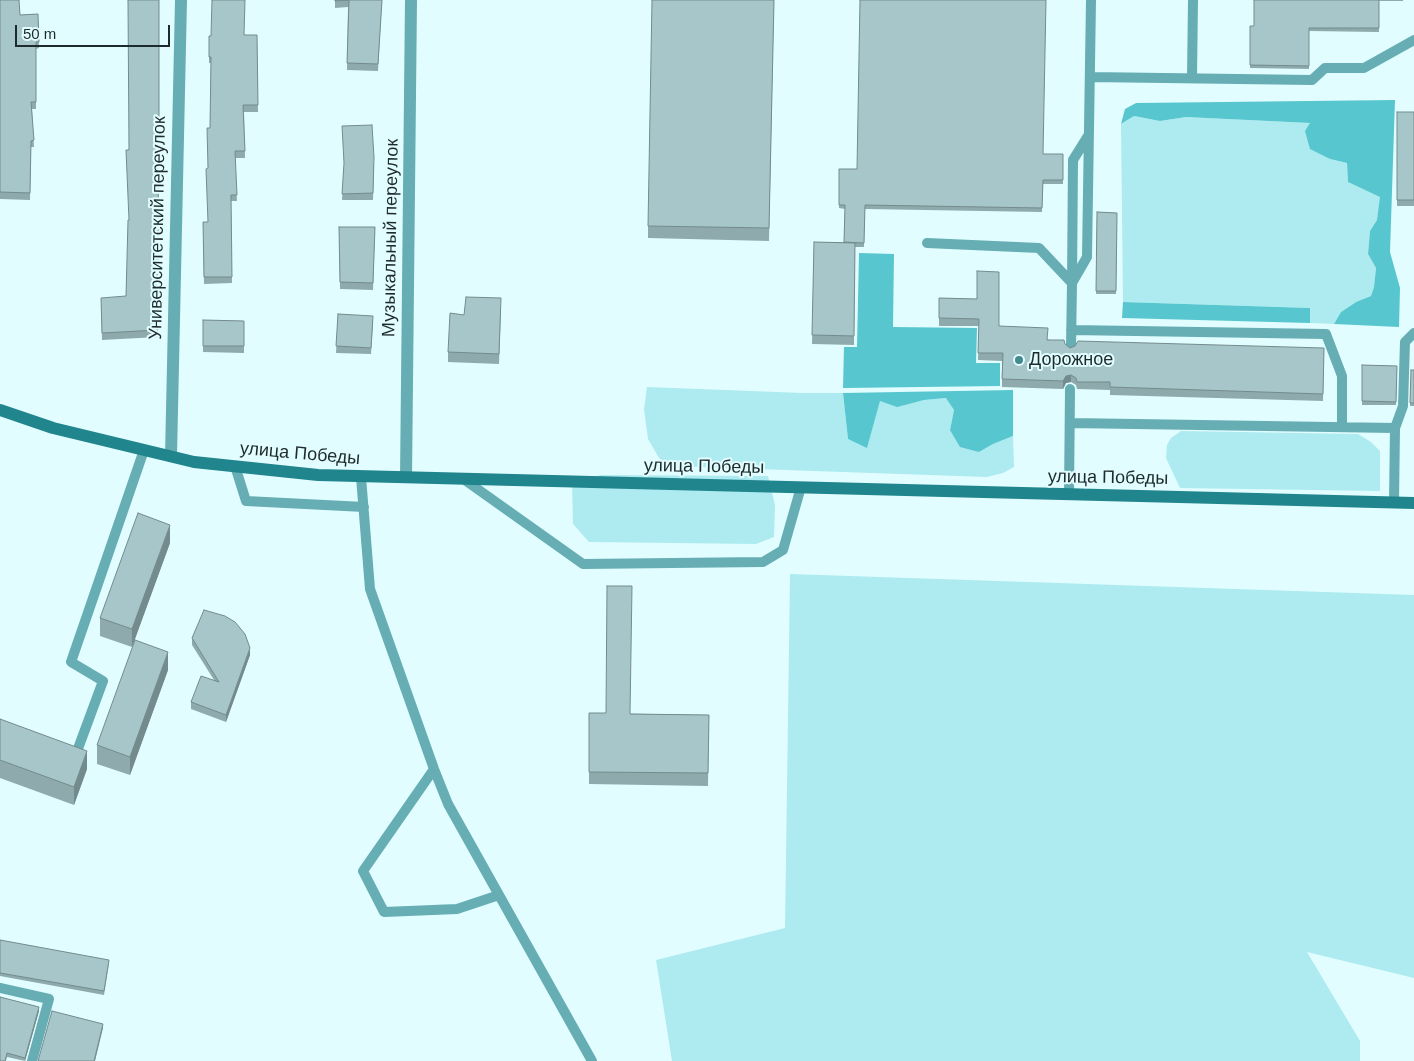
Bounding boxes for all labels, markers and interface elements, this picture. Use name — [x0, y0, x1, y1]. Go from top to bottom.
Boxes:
scale bar — [18, 15, 172, 47]
text: 50 m — [23, 25, 56, 42]
street label: Университетский переулок — [145, 116, 171, 340]
street label: Музыкальный переулок — [378, 139, 404, 337]
place label: Дорожное — [1029, 349, 1113, 371]
marker: Дорожное — [1013, 354, 1025, 366]
street label: улица Победы — [239, 438, 361, 470]
street label: улица Победы — [644, 455, 764, 479]
street label: улица Победы — [1048, 466, 1168, 490]

